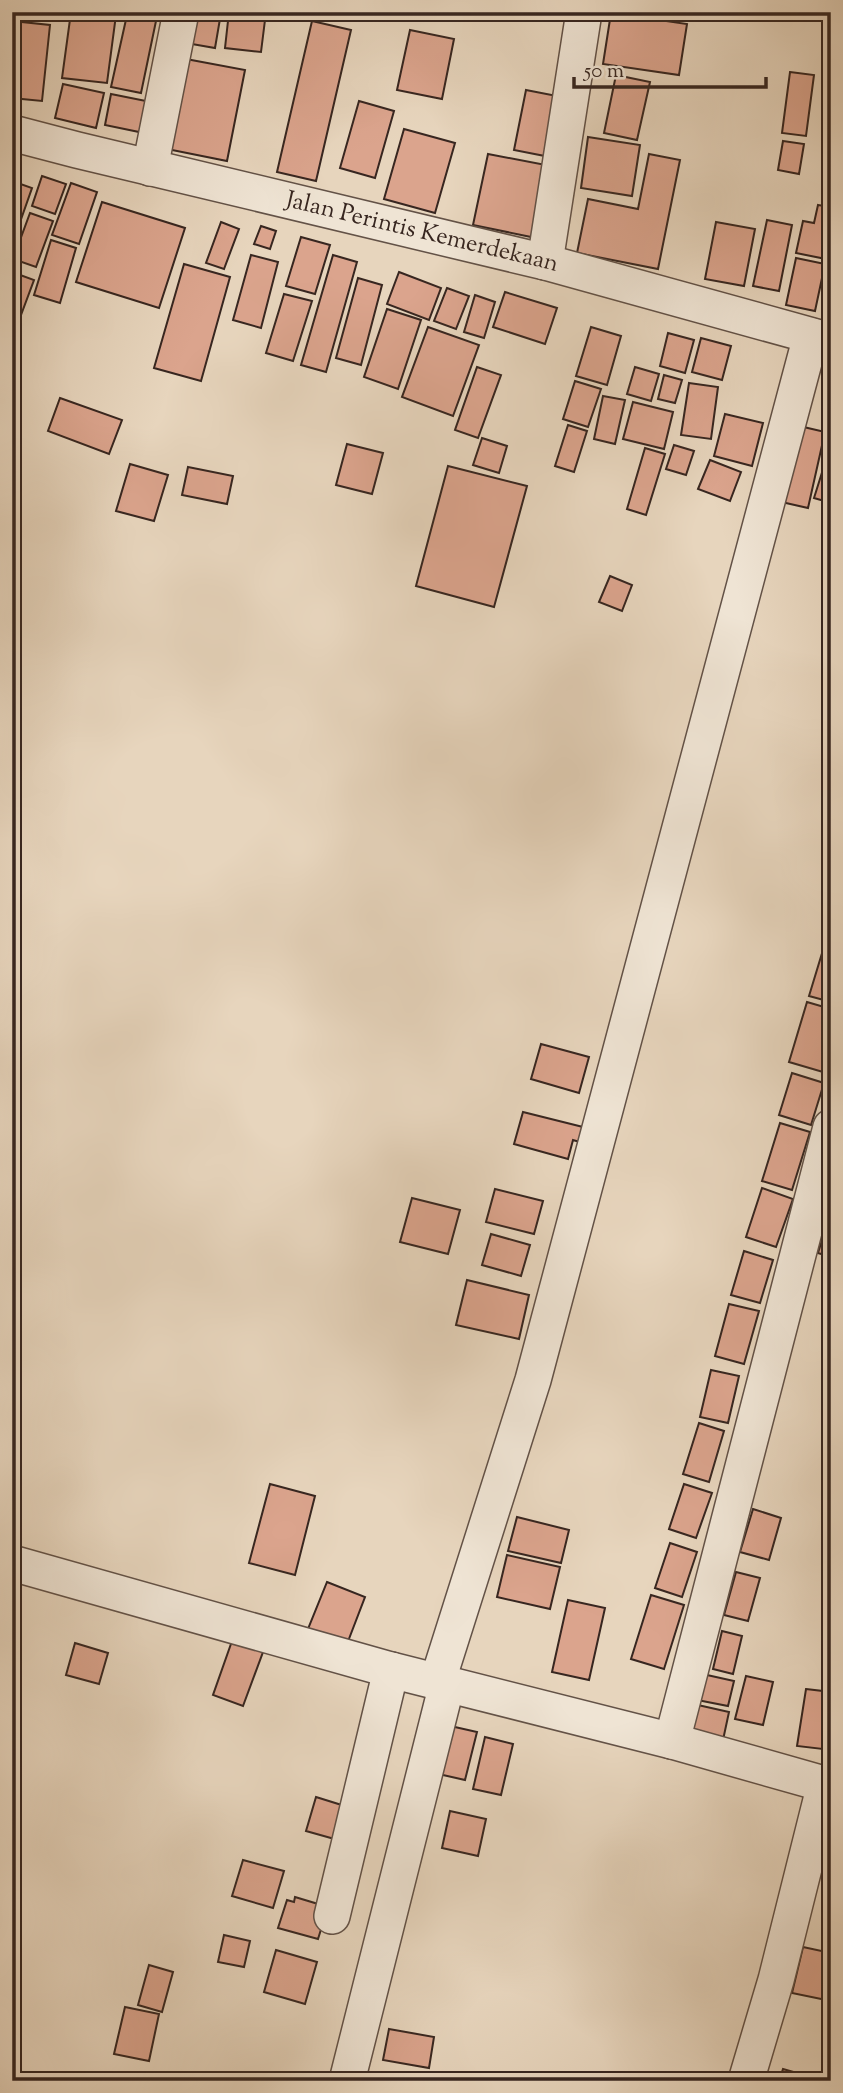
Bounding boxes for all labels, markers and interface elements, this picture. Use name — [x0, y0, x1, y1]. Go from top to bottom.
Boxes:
scale bar — [574, 46, 766, 90]
text: 50 m — [583, 57, 624, 87]
street label: Jalan Perintis Kemerdekaan — [280, 183, 562, 282]

